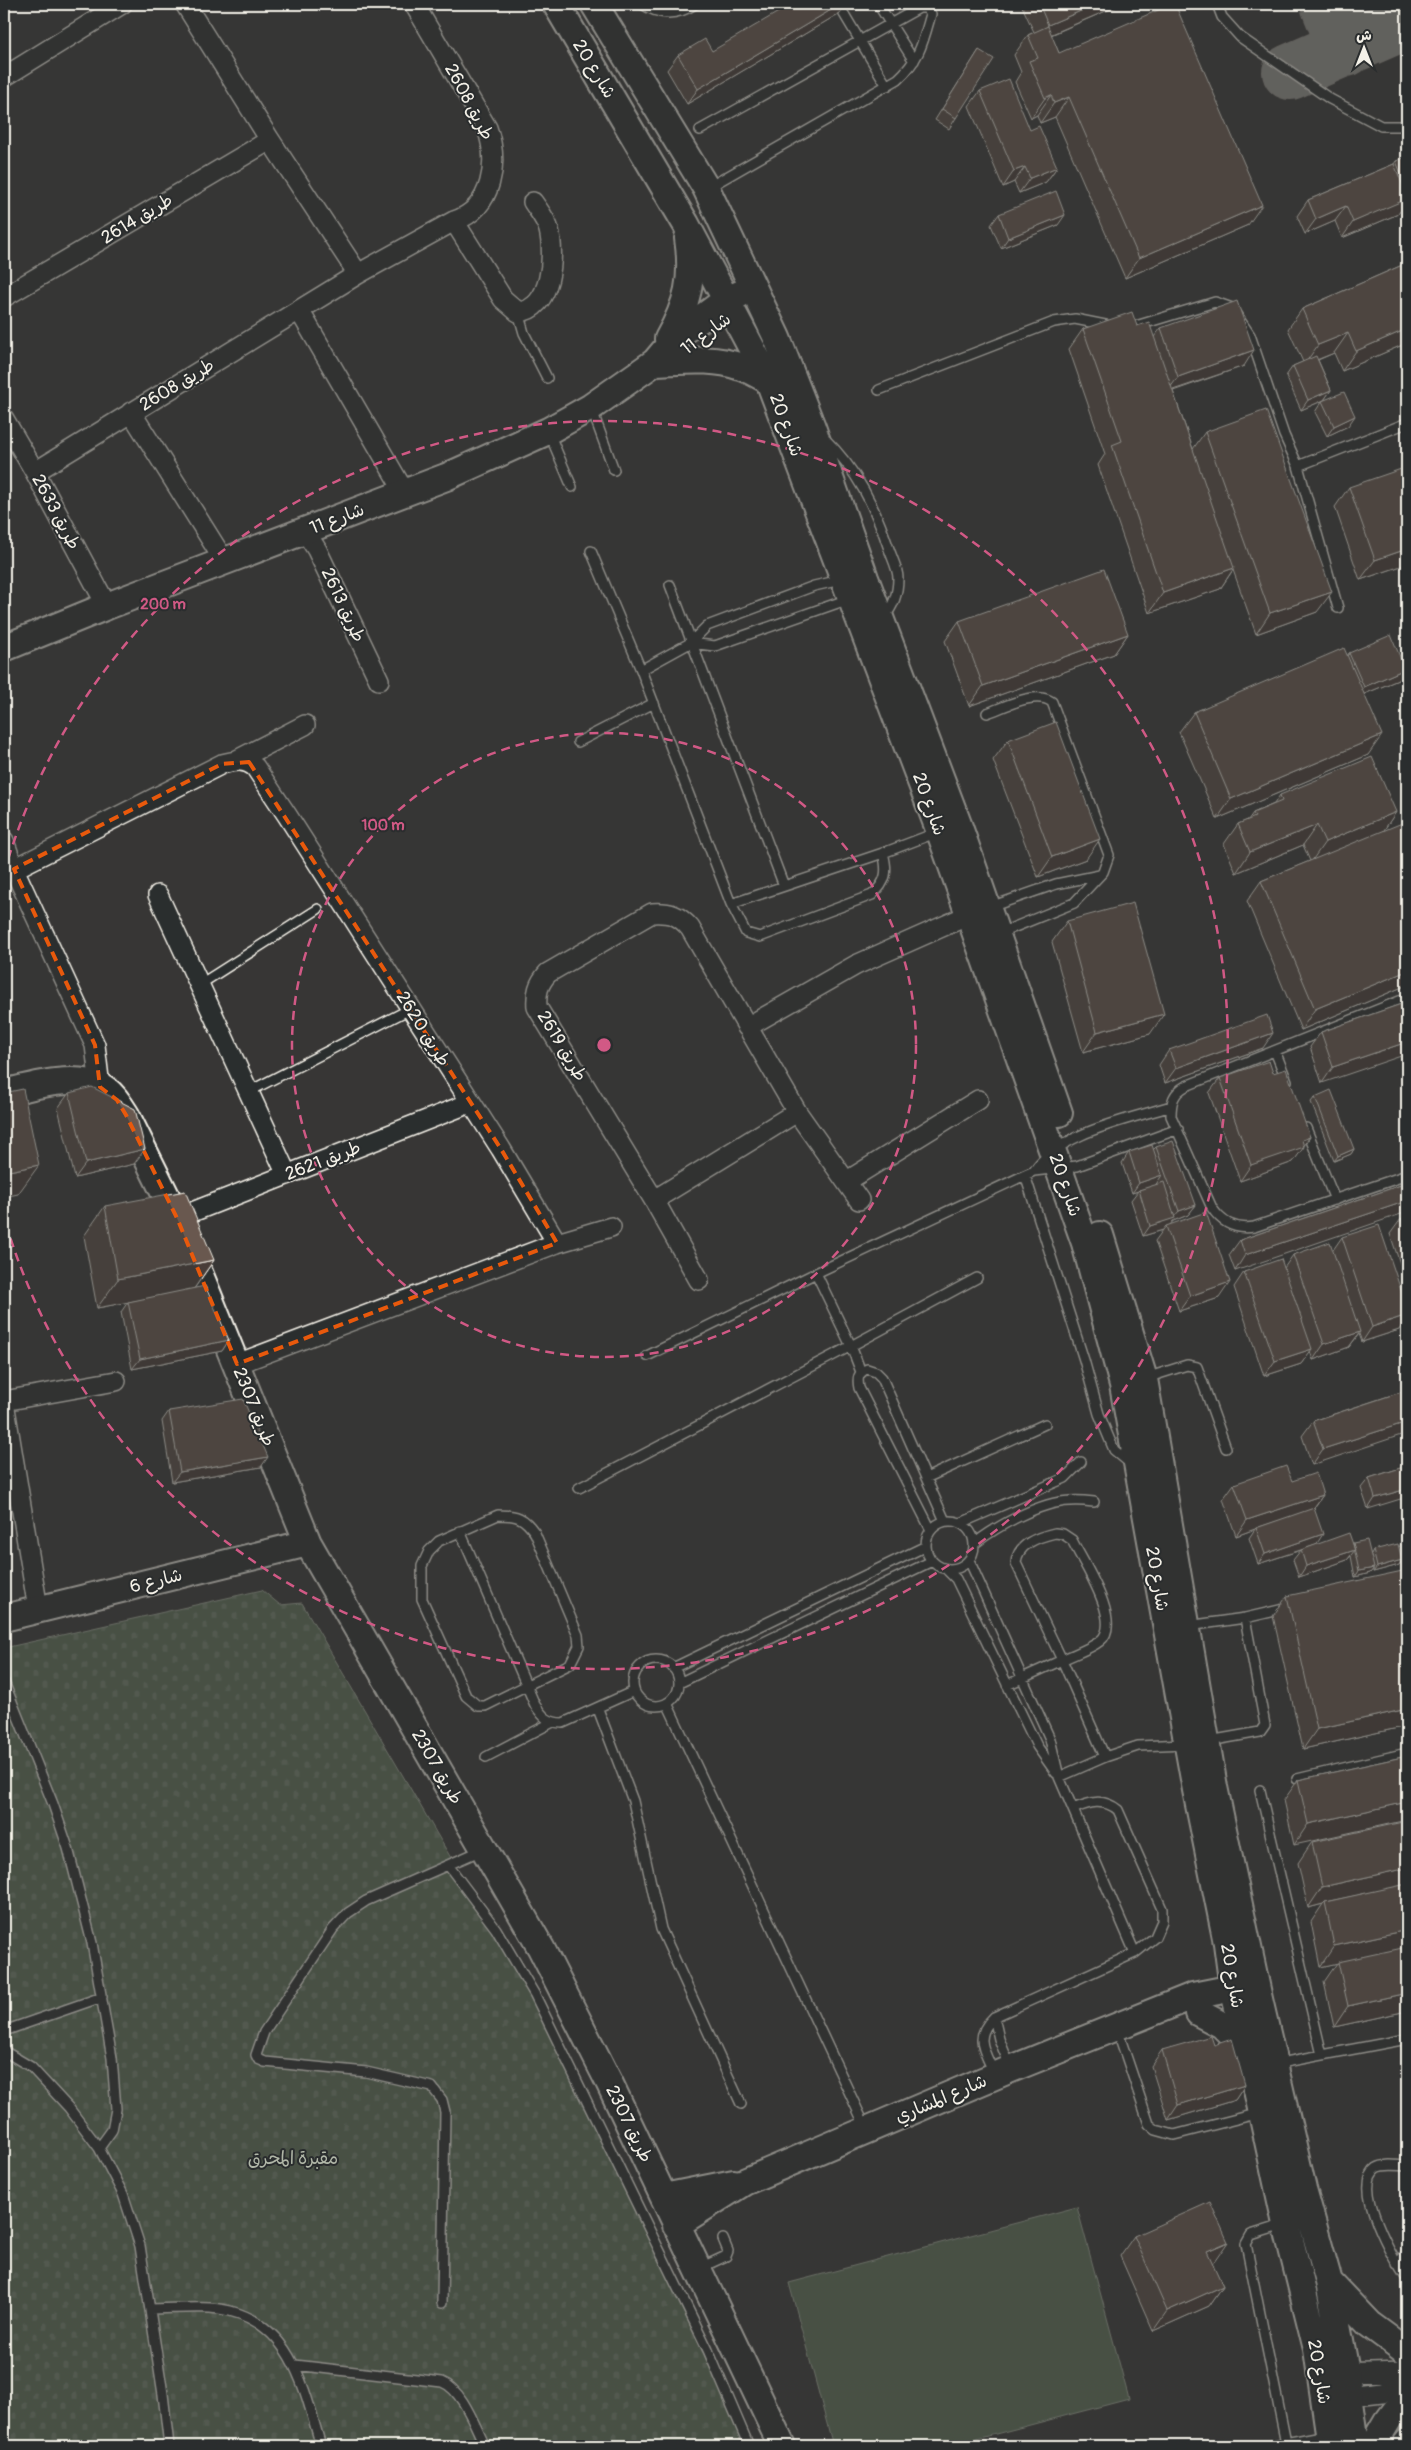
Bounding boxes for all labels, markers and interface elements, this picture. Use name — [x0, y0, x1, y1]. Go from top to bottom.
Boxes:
north arrow — [1338, 22, 1388, 72]
text: ش — [1356, 27, 1372, 44]
street label: شارع 20 — [567, 35, 621, 103]
street label: طريق 2608 — [439, 60, 499, 144]
street label: طريق 2614 — [97, 189, 177, 249]
street label: شارع 11 — [676, 308, 736, 360]
street label: طريق 2608 — [135, 354, 219, 416]
street label: شارع 20 — [764, 390, 808, 460]
street label: طريق 2633 — [27, 470, 85, 554]
street label: شارع 11 — [306, 498, 368, 540]
street label: طريق 2613 — [316, 564, 370, 646]
text: 200 m — [140, 595, 186, 614]
street label: شارع 20 — [907, 769, 951, 839]
text: 100 m — [362, 816, 404, 835]
street label: طريق 2620 — [391, 987, 455, 1071]
street label: طريق 2619 — [532, 1006, 592, 1086]
centre of rings — [595, 1036, 613, 1054]
street label: طريق 2621 — [282, 1136, 364, 1186]
street label: شارع 20 — [1044, 1150, 1086, 1220]
street label: طريق 2307 — [228, 1364, 280, 1450]
street label: شارع 20 — [1140, 1545, 1174, 1613]
street label: شارع 6 — [127, 1563, 185, 1599]
street label: طريق 2307 — [406, 1725, 468, 1809]
street label: شارع 20 — [1215, 1942, 1249, 2010]
street label: شارع المشاري — [892, 2069, 991, 2130]
street label: طريق 2307 — [600, 2082, 658, 2166]
park label: مقبرة المحرق — [248, 2147, 338, 2170]
street label: شارع 20 — [1302, 2338, 1336, 2406]

